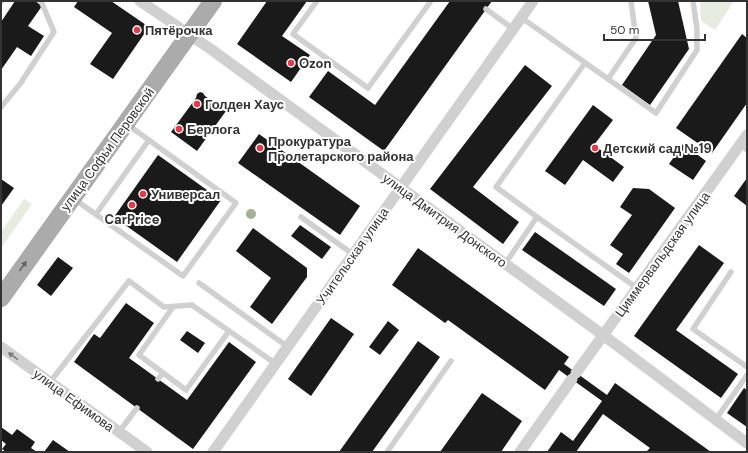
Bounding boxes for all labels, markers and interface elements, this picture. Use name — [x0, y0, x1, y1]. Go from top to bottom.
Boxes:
scale bar — [604, 16, 705, 42]
place label: Пятёрочка — [145, 22, 213, 39]
text: 50 m — [610, 22, 639, 38]
marker: Пятёрочка — [132, 25, 142, 35]
place label: Ozon — [299, 55, 332, 72]
marker: Ozon — [286, 58, 296, 68]
street label: улица Софьи Перовской — [57, 84, 158, 214]
place label: Голден Хаус — [205, 96, 284, 113]
marker: Голден Хаус — [192, 99, 202, 109]
place label: Берлога — [187, 121, 241, 138]
marker: Берлога — [174, 124, 184, 134]
place label: Прокуратура Пролетарского района — [268, 133, 414, 165]
place label: Детский сад №19 — [603, 140, 712, 157]
marker: Прокуратура Пролетарского района — [255, 143, 265, 153]
marker: Детский сад №19 — [590, 143, 600, 153]
street label: улица Дмитрия Донского — [379, 170, 510, 271]
place label: Универсал — [151, 186, 220, 203]
street label: Циммервальдская улица — [611, 188, 714, 320]
marker: Универсал — [138, 189, 148, 199]
marker: CarPrice — [127, 200, 137, 210]
street label: Учительская улица — [312, 204, 393, 308]
place label: CarPrice — [104, 211, 160, 228]
one-way arrow — [19, 261, 27, 272]
one-way arrow — [8, 352, 18, 360]
street label: улица Ефимова — [30, 365, 118, 436]

